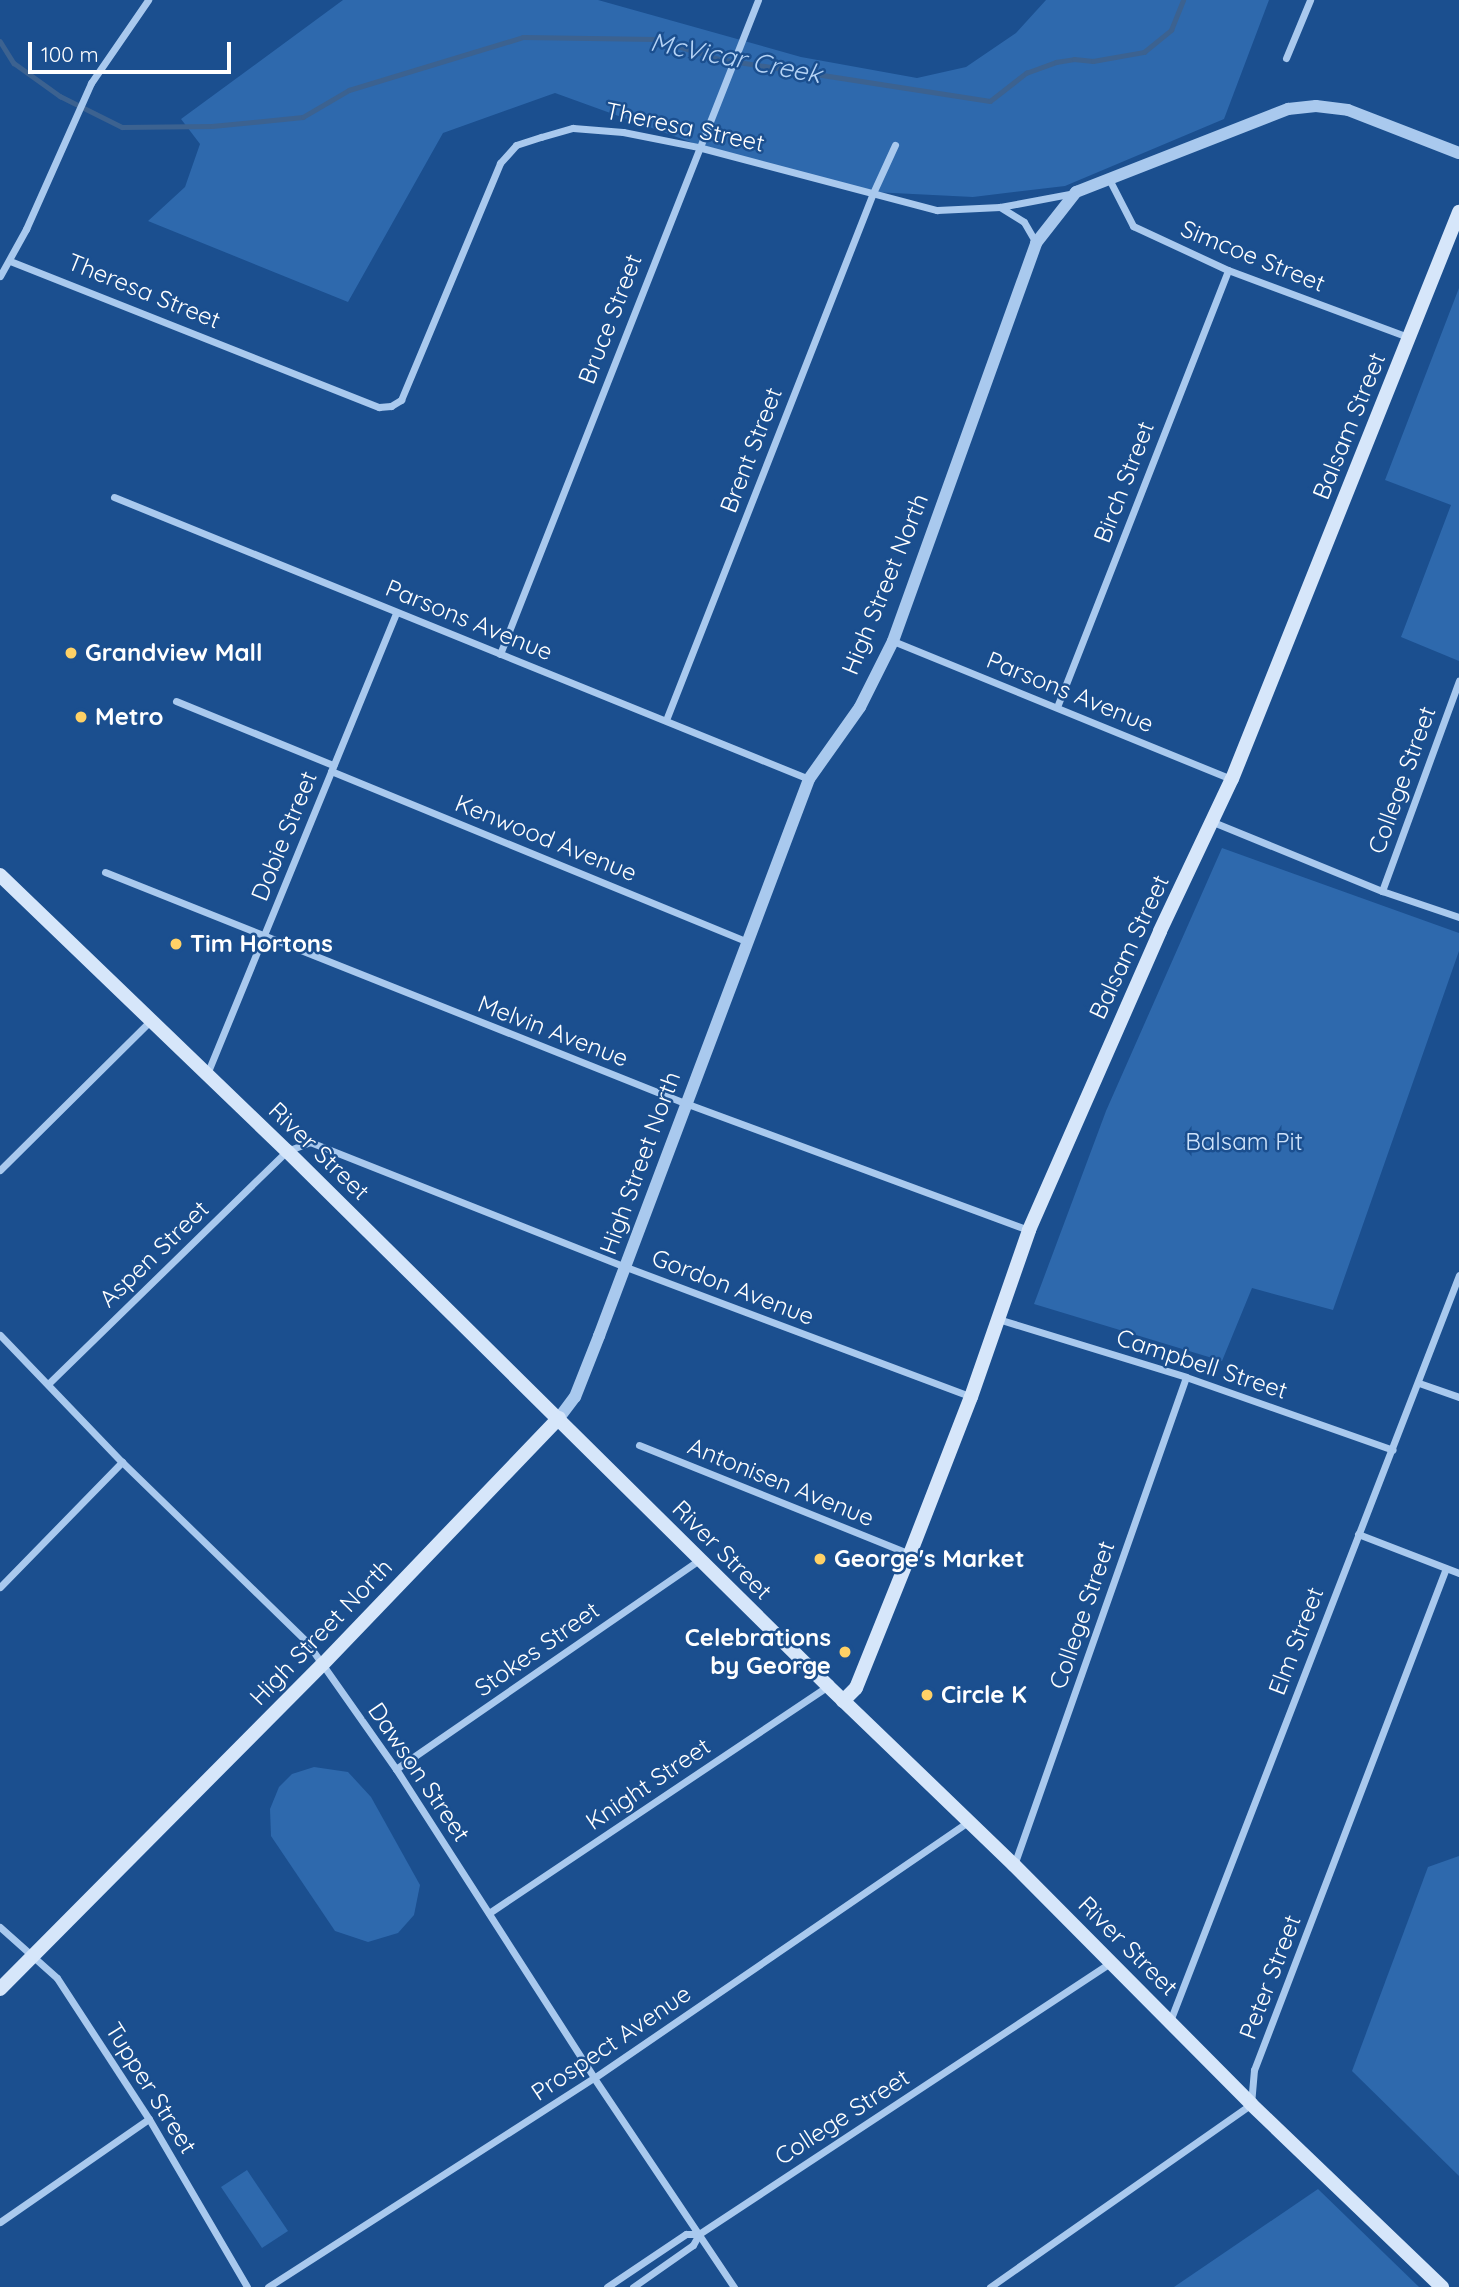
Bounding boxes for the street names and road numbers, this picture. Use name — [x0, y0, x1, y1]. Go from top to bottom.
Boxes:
street label: Theresa Street — [603, 96, 767, 158]
street label: Simcoe Street — [1177, 214, 1329, 298]
street label: Theresa Street — [63, 247, 225, 335]
street label: Bruce Street — [572, 250, 648, 388]
street label: Balsam Street — [1306, 348, 1392, 504]
street label: Brent Street — [714, 383, 788, 517]
street label: Birch Street — [1088, 417, 1160, 547]
street label: High Street North — [836, 489, 934, 679]
street label: Parsons Avenue — [381, 573, 557, 667]
street label: Parsons Avenue — [982, 645, 1158, 739]
street label: College Street — [1362, 702, 1442, 858]
street label: Dobie Street — [245, 767, 323, 905]
street label: Kenwood Avenue — [451, 788, 641, 888]
street label: Balsam Street — [1083, 870, 1175, 1024]
street label: Melvin Avenue — [474, 989, 632, 1073]
street label: High Street North — [594, 1068, 686, 1258]
street label: River Street — [263, 1096, 375, 1206]
street label: Aspen Street — [93, 1195, 215, 1313]
street label: Gordon Avenue — [648, 1243, 818, 1331]
street label: Campbell Street — [1113, 1323, 1291, 1405]
street label: Antonisen Avenue — [684, 1432, 878, 1532]
street label: River Street — [666, 1494, 778, 1606]
street label: College Street — [1043, 1537, 1121, 1693]
street label: High Street North — [244, 1553, 398, 1711]
street label: Elm Street — [1262, 1583, 1330, 1699]
street label: Stokes Street — [469, 1596, 605, 1702]
street label: Dawson Street — [362, 1697, 476, 1847]
street label: Knight Street — [580, 1732, 716, 1836]
street label: River Street — [1072, 1890, 1184, 2002]
street label: Peter Street — [1233, 1911, 1307, 2043]
street label: Prospect Avenue — [526, 1979, 696, 2107]
street label: Tupper Street — [99, 2017, 203, 2159]
street label: College Street — [769, 2063, 915, 2171]

